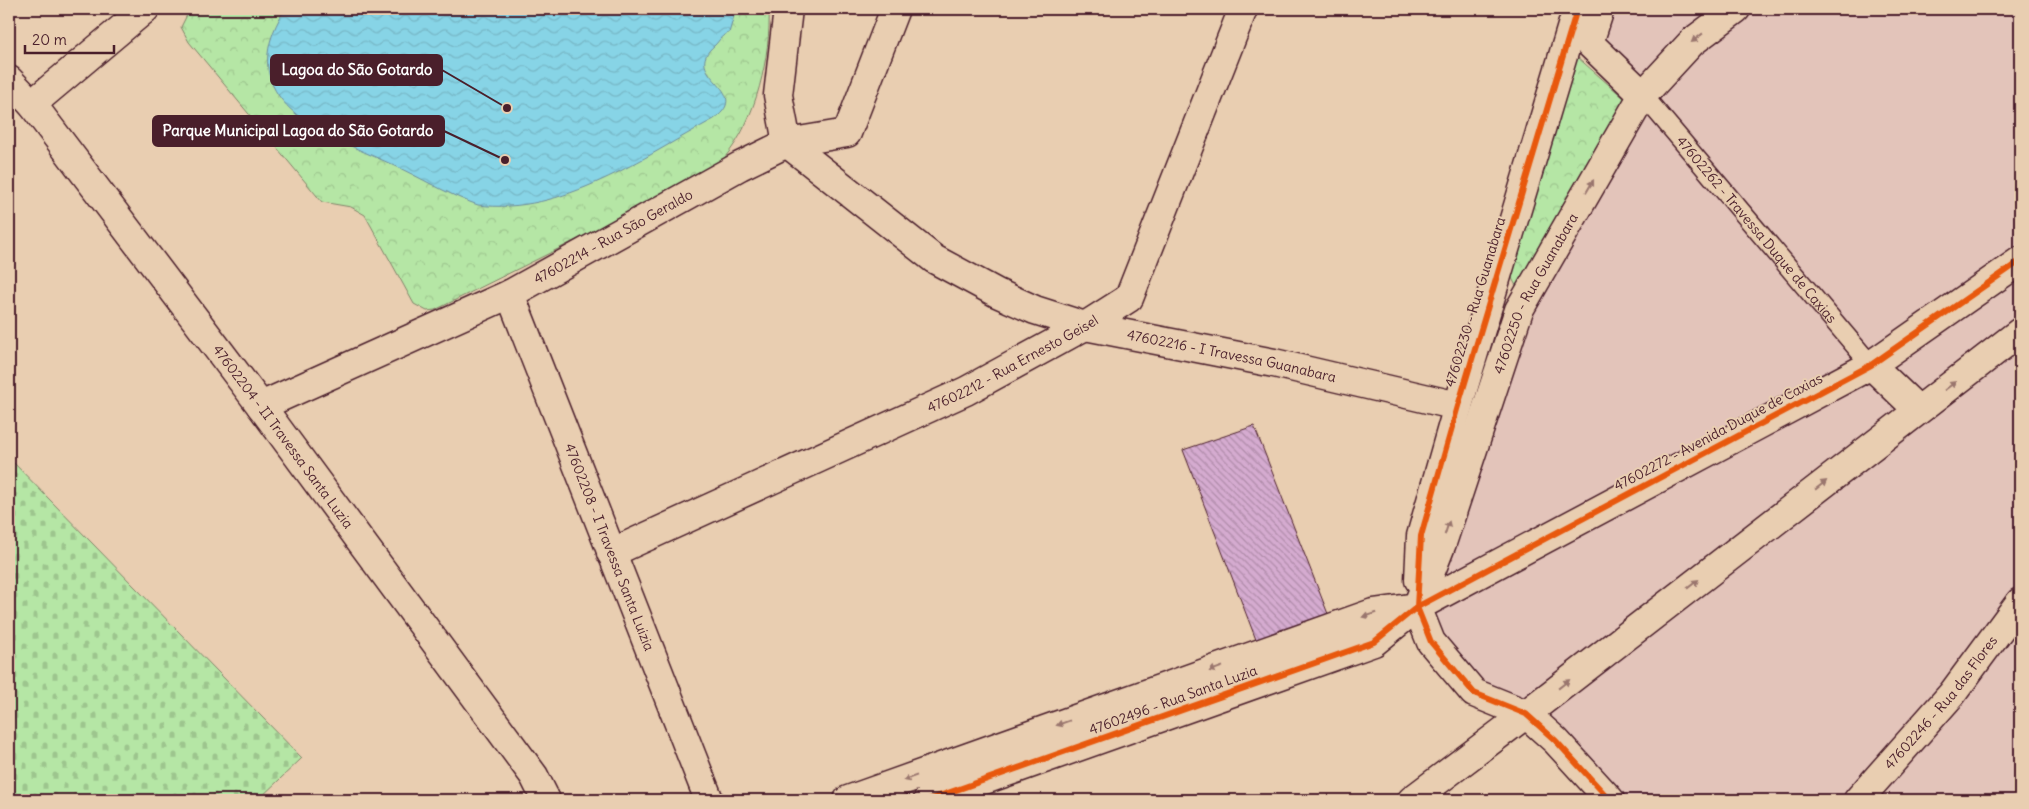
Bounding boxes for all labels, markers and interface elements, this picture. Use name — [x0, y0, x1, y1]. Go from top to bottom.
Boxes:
scale bar — [25, 22, 114, 54]
text: 20 m — [32, 30, 67, 49]
one-way arrow — [1691, 33, 1704, 44]
callout: Lagoa do São Gotardo — [271, 55, 442, 85]
text: Lagoa do São Gotardo — [281, 60, 433, 80]
callout: Parque Municipal Lagoa do São Gotardo — [153, 116, 444, 146]
text: Parque Municipal Lagoa do São Gotardo — [163, 121, 434, 141]
street label: 47602262 - Travessa Duque de Caxias — [1672, 132, 1841, 327]
one-way arrow — [1586, 180, 1595, 193]
street label: 47602214 - Rua São Geraldo — [530, 185, 696, 288]
street label: 47602250 - Rua Guanabara — [1490, 210, 1582, 376]
street label: 47602230 - Rua Guanabara — [1441, 215, 1509, 389]
street label: 47602212 - Rua Ernesto Geisel — [924, 311, 1101, 417]
street label: 47602216 - I Travessa Guanabara — [1126, 325, 1338, 386]
street label: 47602204 - II Travessa Santa Luzia — [209, 341, 357, 532]
street label: 47602272 - Avenida Duque de Caxias — [1611, 369, 1825, 495]
one-way arrow — [1943, 380, 1956, 391]
street label: 47602208 - I Travessa Santa Luizia — [561, 441, 658, 654]
one-way arrow — [1814, 480, 1828, 490]
one-way arrow — [1443, 520, 1451, 535]
one-way arrow — [1686, 579, 1699, 590]
one-way arrow — [1362, 611, 1377, 619]
street label: 47602246 - Rua das Flores — [1880, 632, 2001, 773]
street label: 47602496 - Rua Santa Luzia — [1086, 661, 1260, 739]
one-way arrow — [1208, 665, 1223, 673]
one-way arrow — [1557, 679, 1571, 689]
one-way arrow — [1055, 720, 1070, 728]
one-way arrow — [902, 774, 917, 782]

